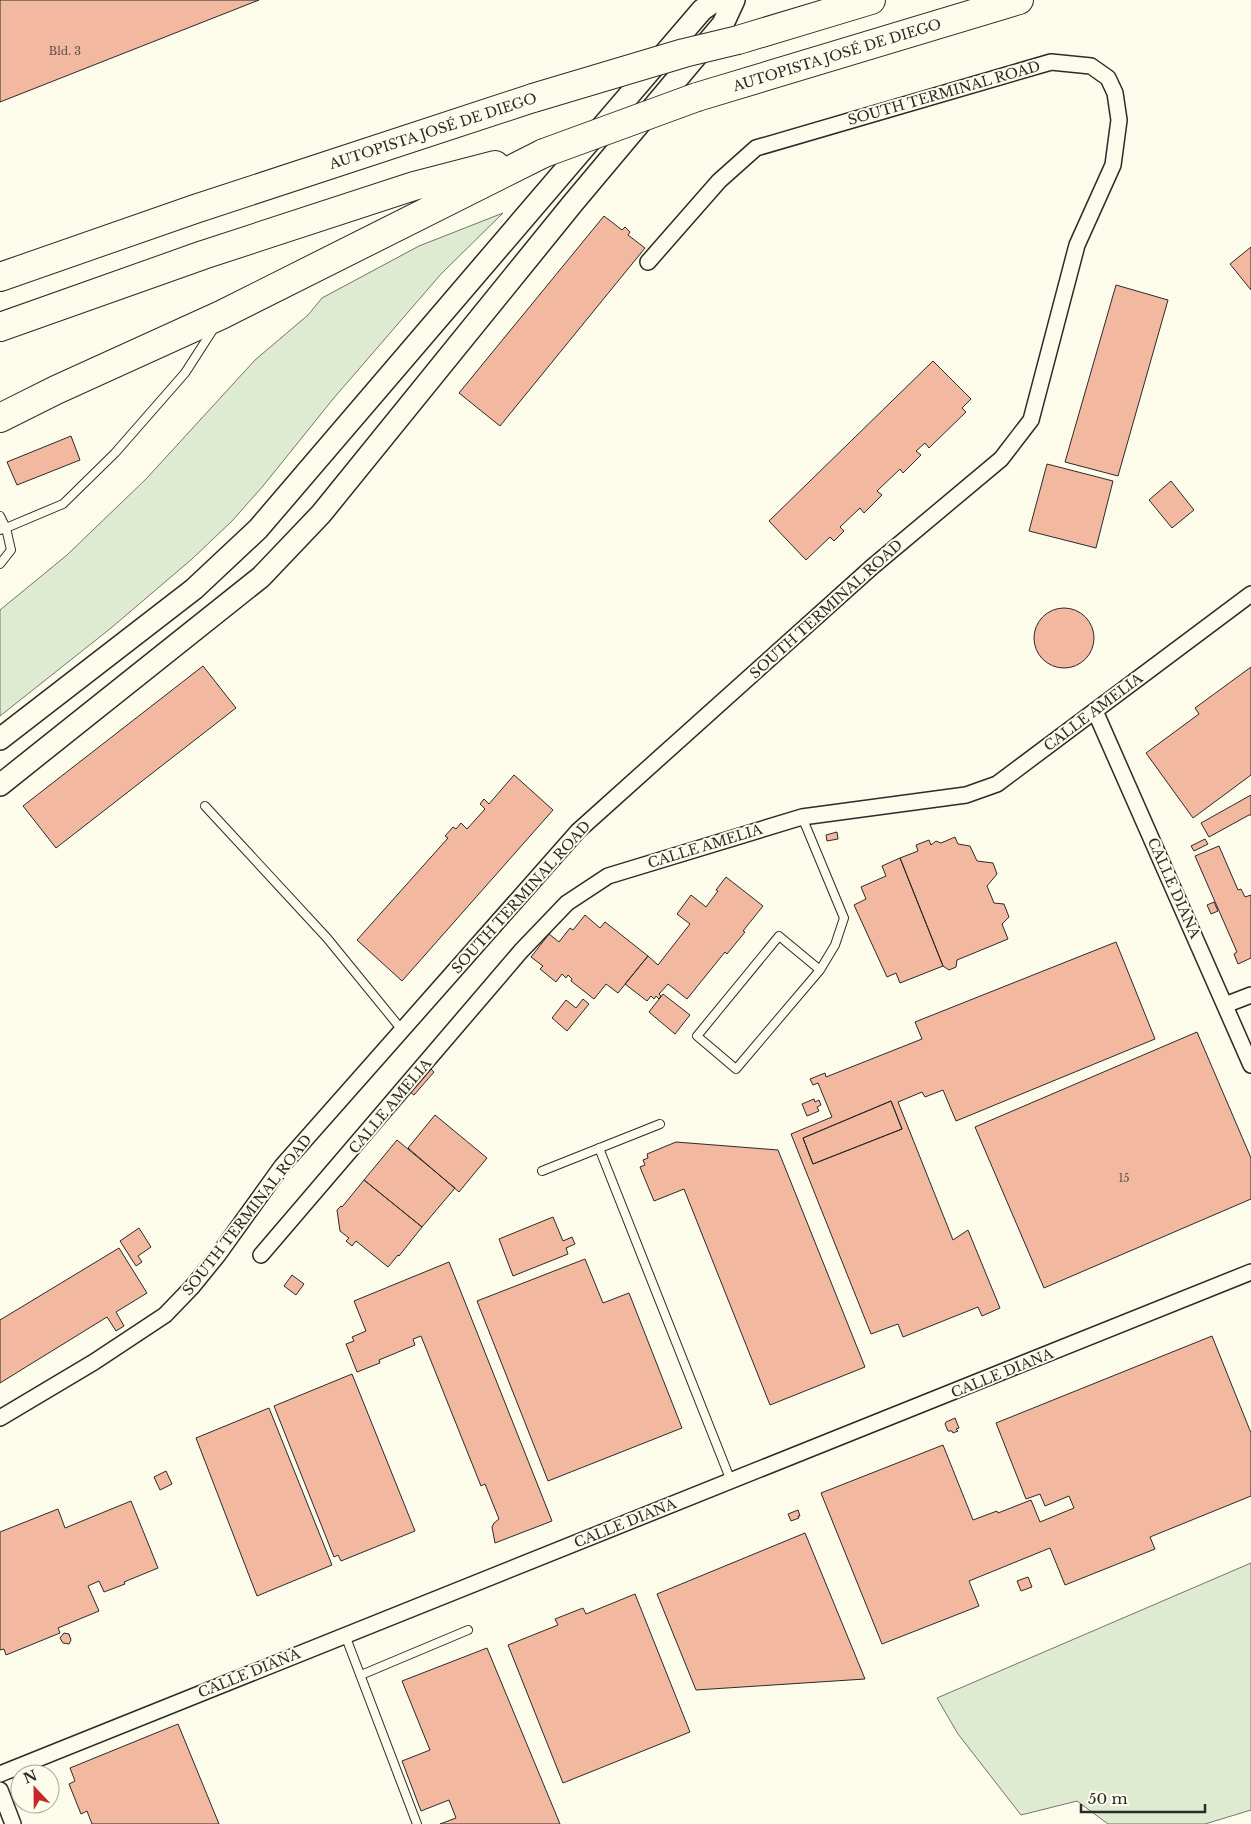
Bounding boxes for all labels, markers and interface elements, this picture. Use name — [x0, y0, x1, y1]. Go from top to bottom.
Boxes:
street label: AUTOPISTA JOSÉ DE DIEGO — [730, 15, 943, 96]
house number: Bld. 3 — [49, 44, 81, 58]
street label: SOUTH TERMINAL ROAD — [846, 57, 1042, 129]
street label: AUTOPISTA JOSÉ DE DIEGO — [326, 89, 539, 173]
street label: SOUTH TERMINAL ROAD — [746, 536, 906, 682]
street label: CALLE AMELIA — [1040, 669, 1146, 755]
street label: SOUTH TERMINAL ROAD — [448, 817, 594, 977]
street label: CALLE AMELIA — [645, 820, 765, 872]
street label: CALLE DIANA — [1144, 835, 1204, 941]
street label: CALLE AMELIA — [345, 1054, 435, 1157]
street label: SOUTH TERMINAL ROAD — [179, 1131, 315, 1299]
house number: 15 — [1118, 1171, 1130, 1185]
street label: CALLE DIANA — [948, 1344, 1056, 1402]
street label: CALLE DIANA — [571, 1494, 679, 1552]
street label: CALLE DIANA — [195, 1644, 303, 1702]
north arrow — [10, 1764, 60, 1814]
text: N — [21, 1766, 40, 1788]
scale bar — [1081, 1782, 1205, 1814]
text: 50 m — [1088, 1789, 1128, 1808]

